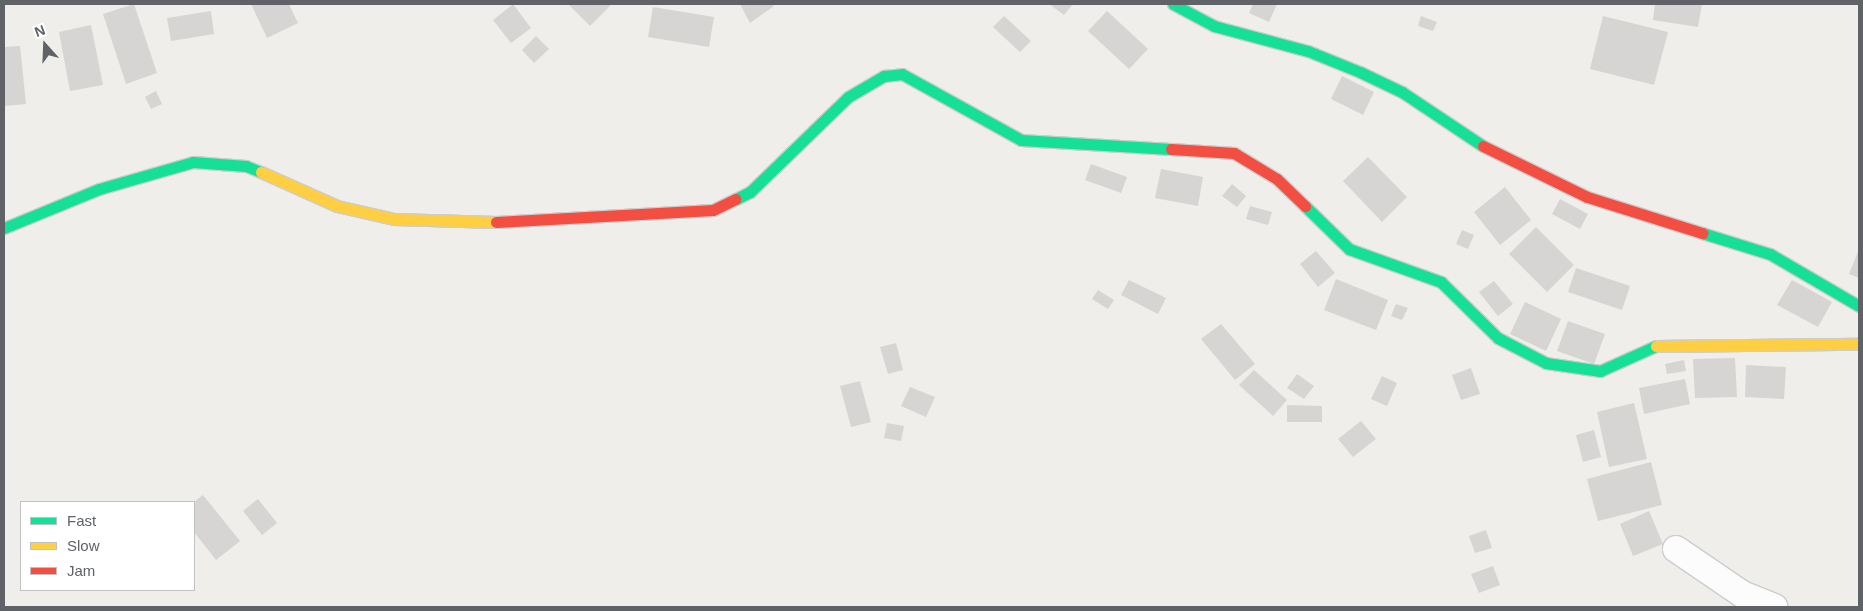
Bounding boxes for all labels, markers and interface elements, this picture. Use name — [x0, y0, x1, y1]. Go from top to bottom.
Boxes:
north arrow — [20, 20, 70, 70]
text: N — [32, 22, 47, 40]
legend — [20, 501, 195, 591]
text: Fast — [67, 512, 96, 529]
text: Slow — [67, 537, 100, 554]
text: Jam — [67, 562, 95, 579]

